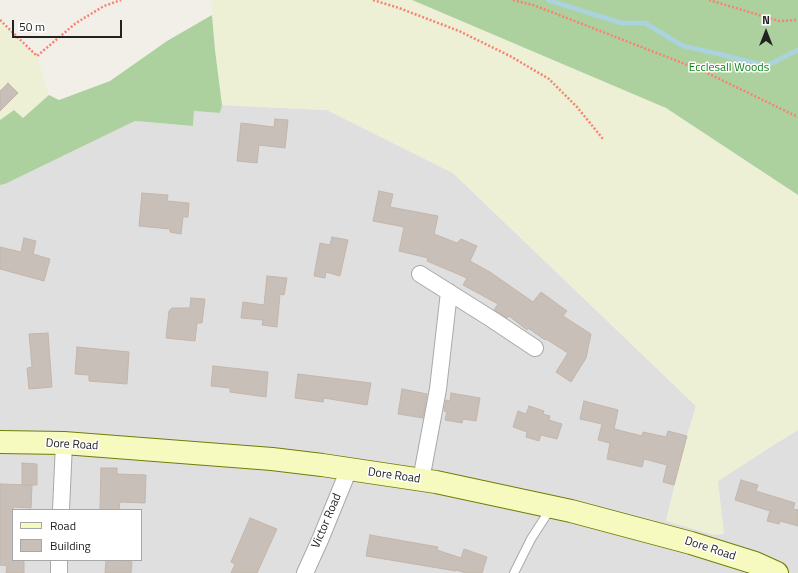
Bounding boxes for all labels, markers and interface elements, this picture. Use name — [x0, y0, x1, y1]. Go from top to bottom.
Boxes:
scale bar — [14, 12, 124, 38]
north arrow — [746, 12, 786, 52]
text: N — [762, 12, 770, 28]
text: 50 m — [19, 17, 45, 36]
park label: Ecclesall Woods — [689, 61, 769, 75]
street label: Dore Road — [45, 436, 99, 454]
street label: Dore Road — [367, 465, 421, 487]
street label: Victor Road — [309, 491, 345, 551]
legend — [12, 509, 142, 561]
text: Road — [50, 516, 76, 535]
street label: Dore Road — [683, 534, 737, 564]
text: Building — [50, 536, 91, 555]

